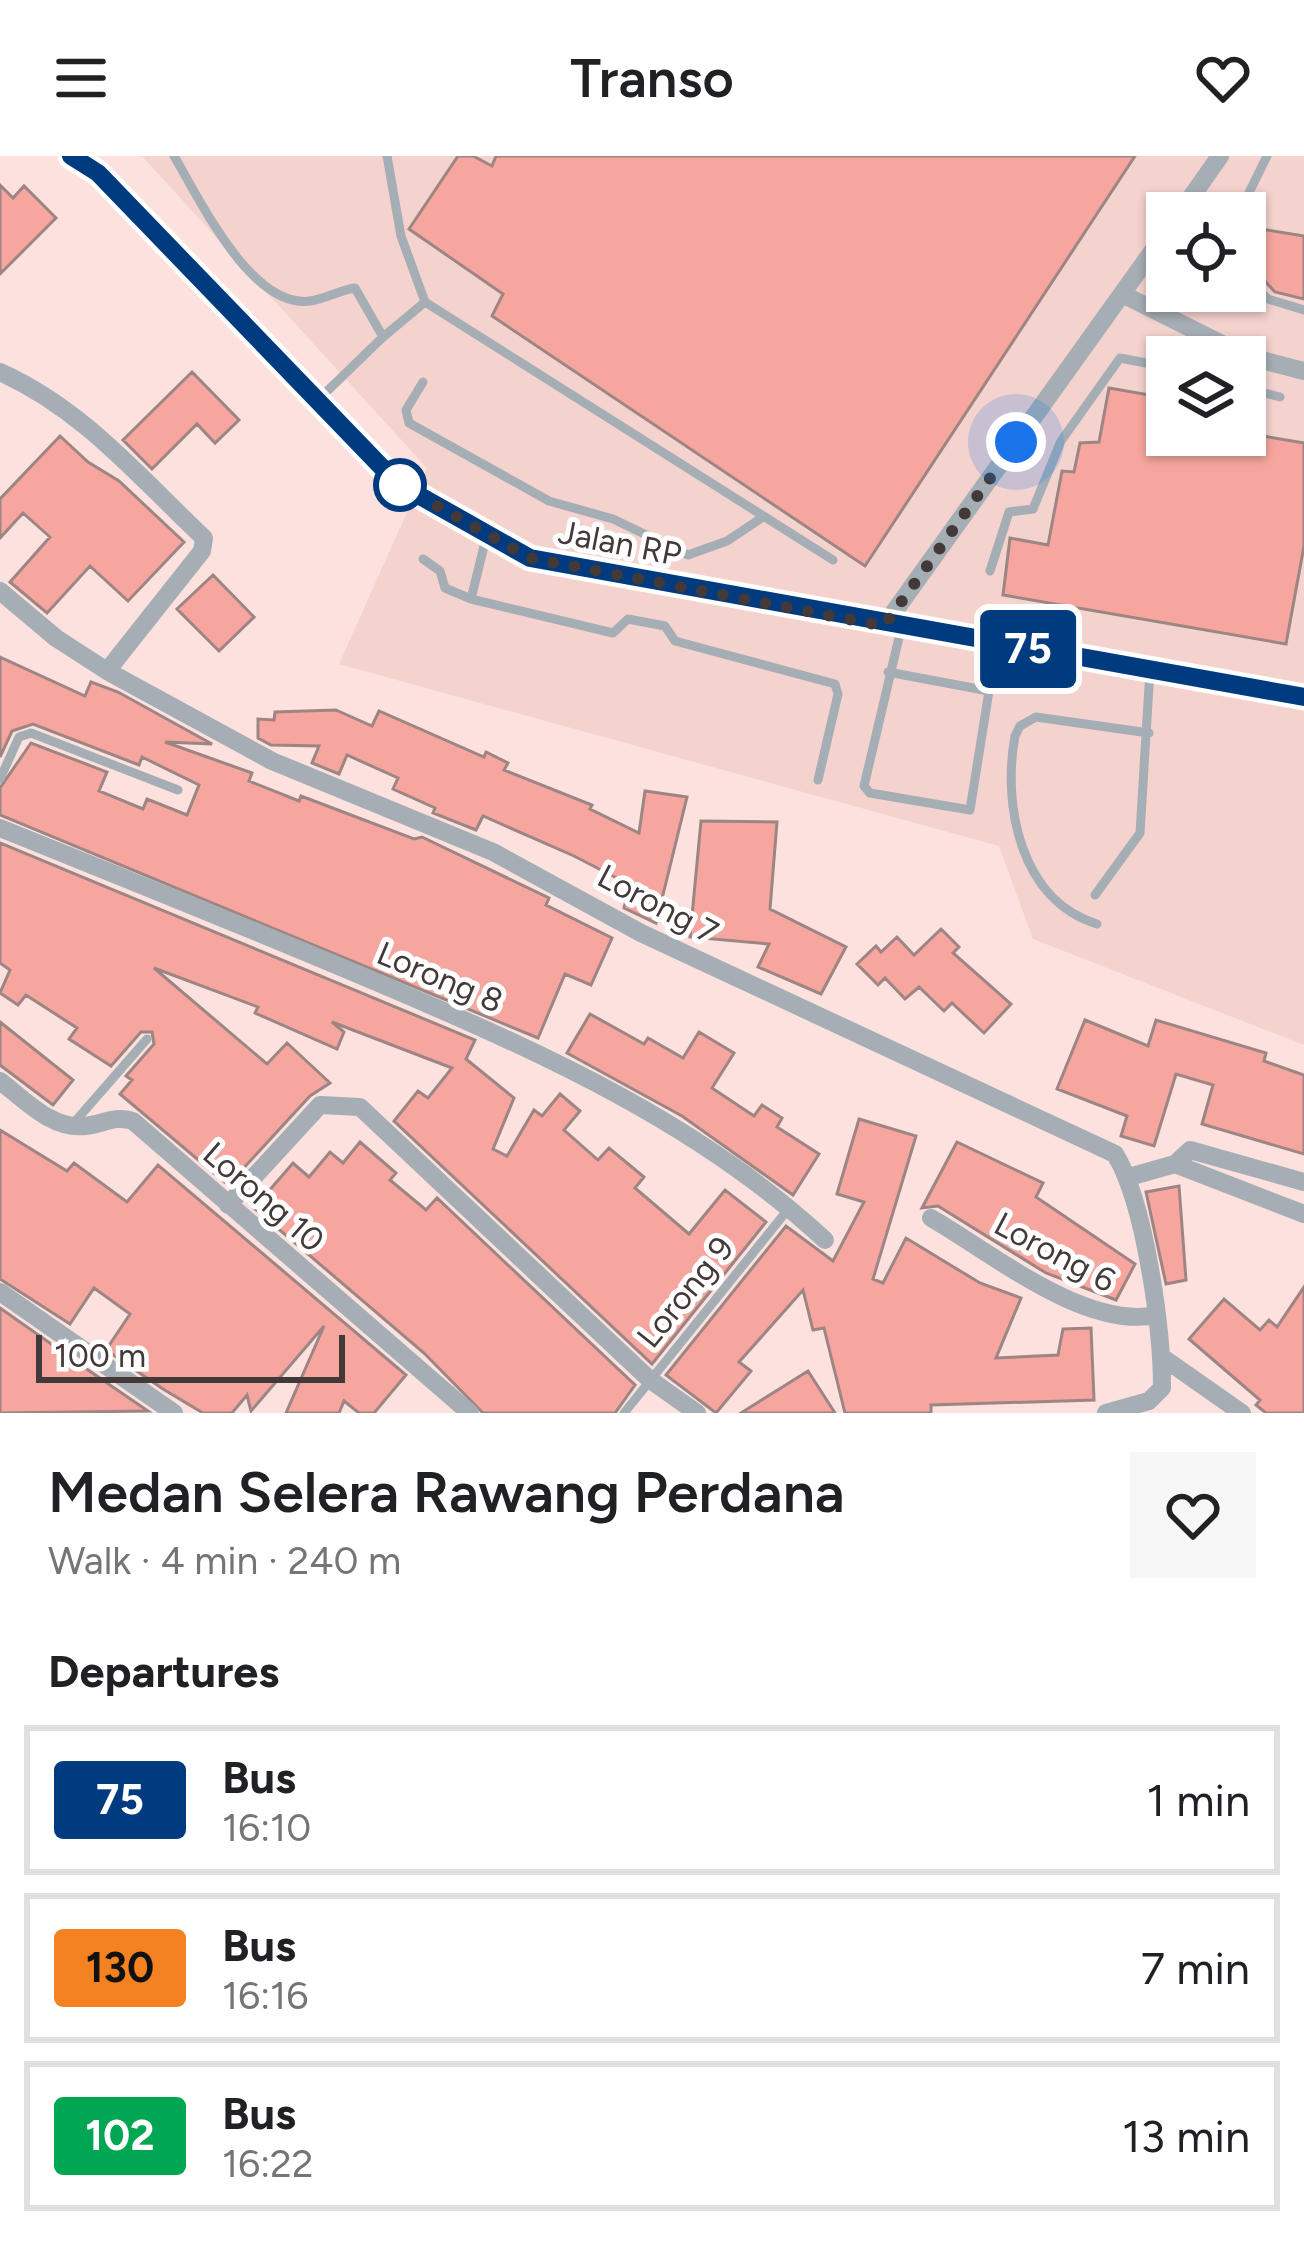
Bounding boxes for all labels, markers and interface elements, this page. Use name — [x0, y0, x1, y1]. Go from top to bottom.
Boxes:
icon: menu — [48, 45, 114, 111]
icon: heart — [1190, 45, 1256, 111]
text: Transo — [570, 46, 734, 111]
map controls — [1146, 192, 1266, 456]
button: locate — [1146, 192, 1266, 312]
button: layers — [1146, 336, 1266, 456]
your location — [986, 412, 1046, 472]
unlabelled marker — [375, 460, 425, 510]
street label: Jalan RP — [555, 512, 685, 574]
line badge: 75 — [974, 610, 1082, 688]
text: 75 — [1004, 623, 1052, 674]
street label: Lorong 7 — [591, 856, 725, 952]
street label: Lorong 8 — [371, 933, 509, 1021]
street label: Lorong 10 — [196, 1134, 332, 1260]
street label: Lorong 6 — [988, 1204, 1122, 1300]
street label: Lorong 9 — [629, 1229, 741, 1355]
scale bar — [36, 1329, 345, 1382]
text: 100 m — [54, 1336, 146, 1375]
button: heart — [1130, 1452, 1256, 1578]
text: Medan Selera Rawang Perdana — [48, 1458, 845, 1526]
text: Walk · 4 min · 240 m — [48, 1537, 401, 1584]
text: Departures — [48, 1644, 279, 1698]
text: Bus — [222, 1750, 296, 1804]
text: 1 min — [1146, 1773, 1250, 1827]
text: 75 — [96, 1774, 144, 1825]
text: 16:10 — [222, 1804, 311, 1851]
text: Bus — [222, 1918, 296, 1972]
text: 7 min — [1141, 1941, 1250, 1995]
text: 130 — [86, 1942, 154, 1993]
text: 16:16 — [222, 1972, 308, 2019]
text: Bus — [222, 2086, 296, 2140]
text: 13 min — [1122, 2109, 1250, 2163]
text: 102 — [85, 2110, 155, 2161]
text: 16:22 — [222, 2140, 314, 2187]

